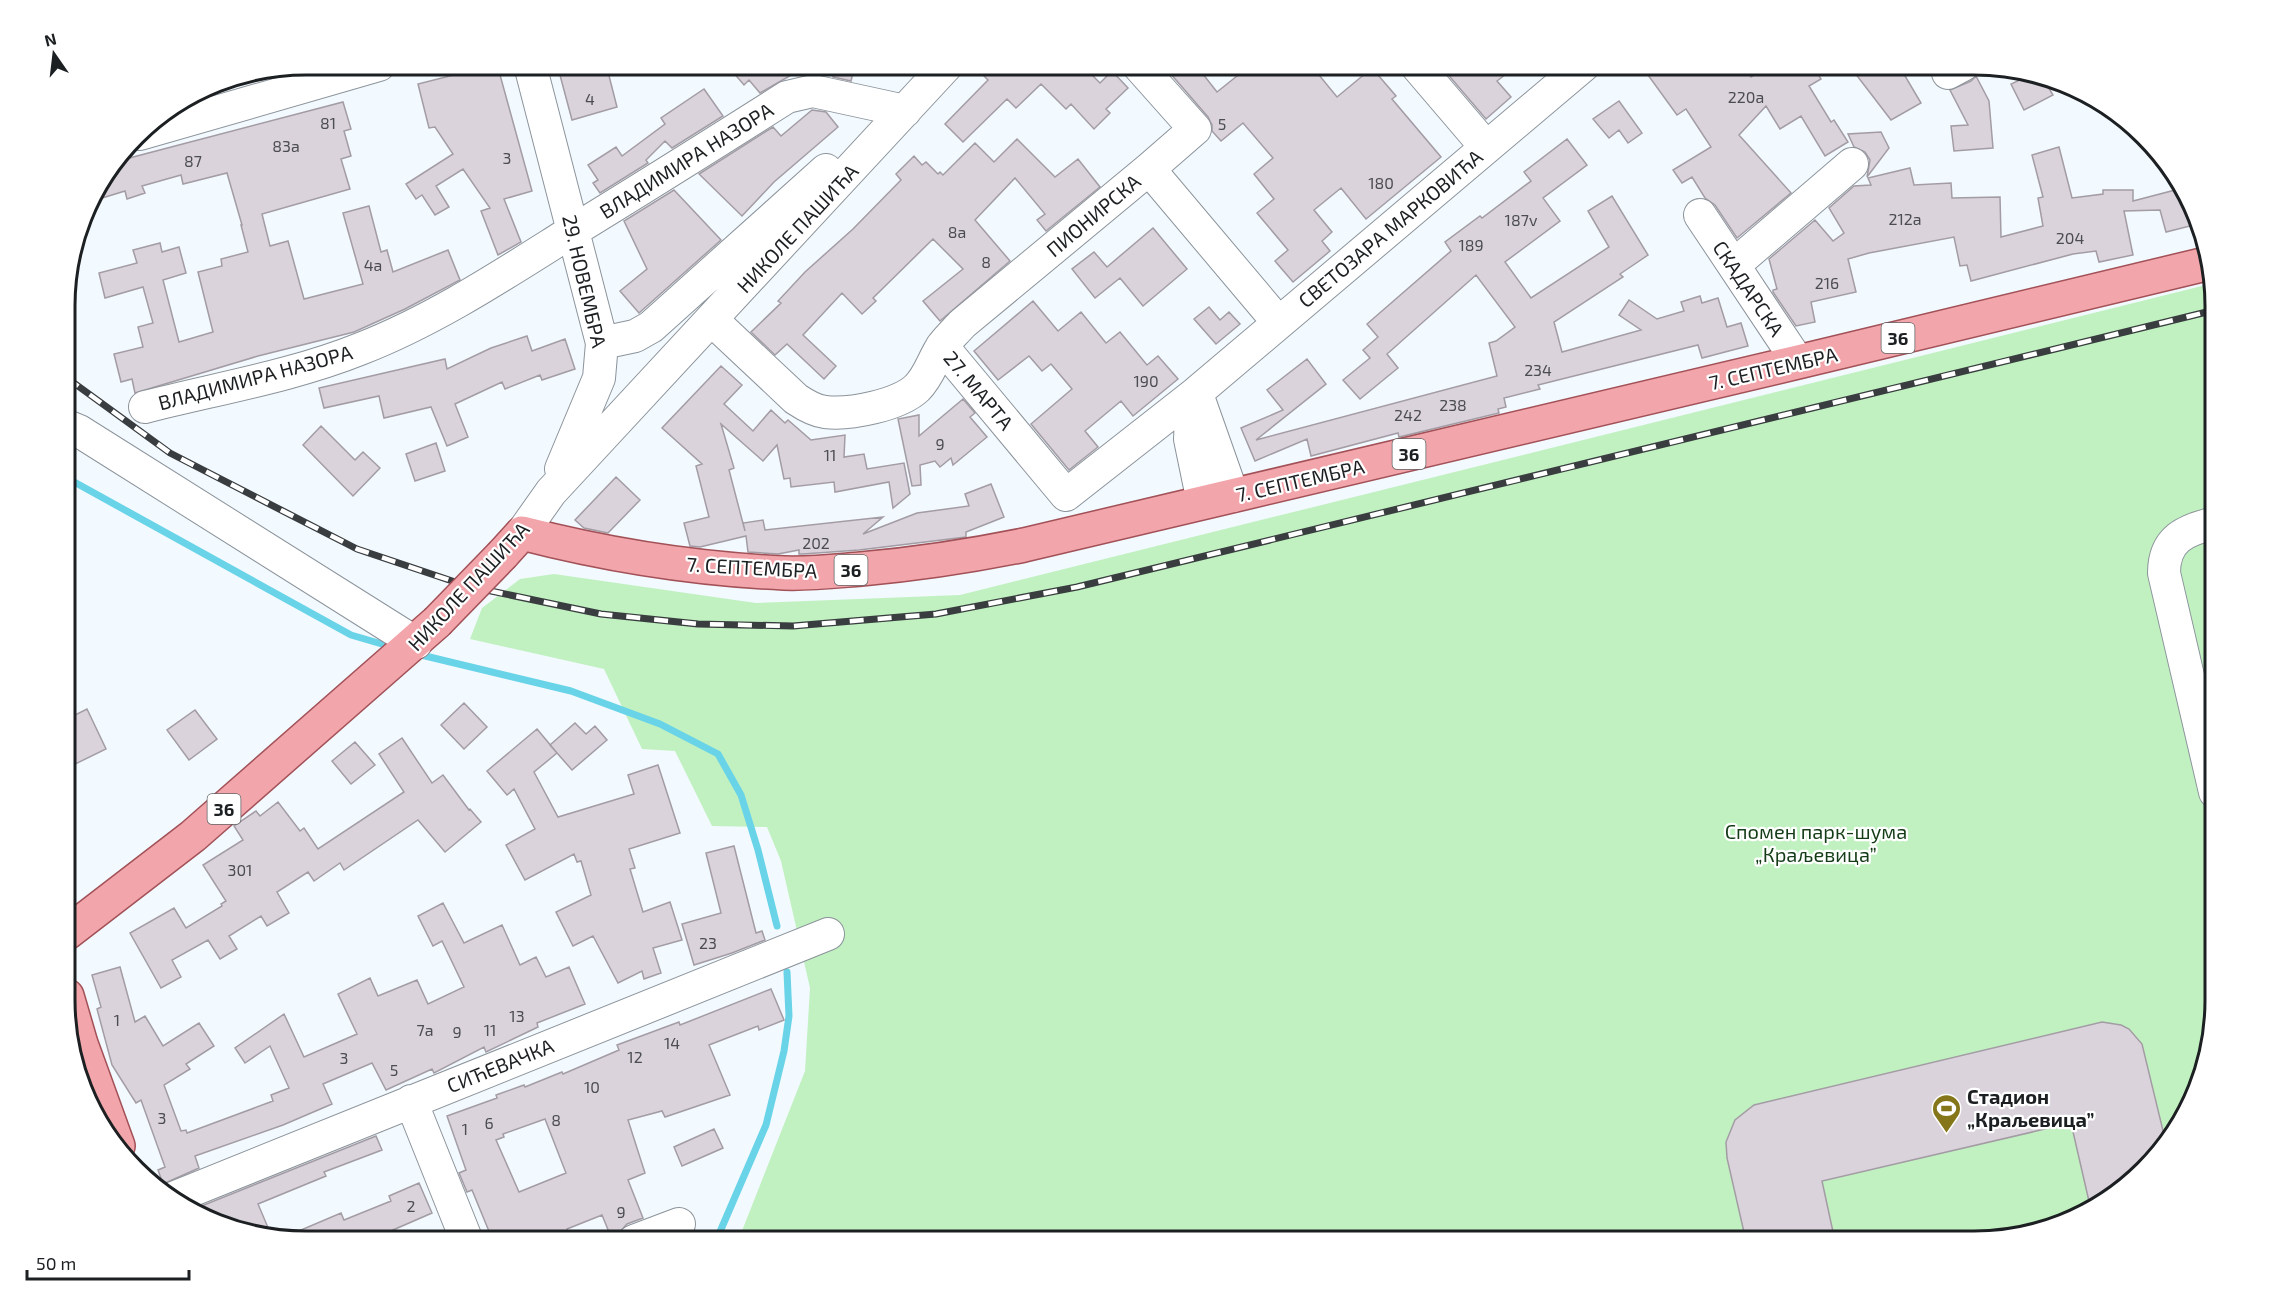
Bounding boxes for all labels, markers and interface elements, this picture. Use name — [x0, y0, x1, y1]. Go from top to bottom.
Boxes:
north arrow — [24, 24, 84, 84]
text: N — [42, 28, 58, 50]
house number: 220a — [1728, 87, 1764, 106]
house number: 4 — [585, 89, 595, 108]
street label: ВЛАДИМИРА НАЗОРА — [595, 97, 778, 223]
house number: 81 — [320, 113, 336, 132]
house number: 5 — [1218, 114, 1226, 133]
house number: 83a — [272, 136, 300, 155]
street label: СВЕТОЗАРА МАРКОВИЋА — [1293, 144, 1487, 312]
house number: 3 — [503, 148, 511, 167]
house number: 87 — [184, 151, 202, 170]
street label: НИКОЛЕ ПАШИЋА — [731, 158, 863, 297]
street label: ПИОНИРСКА — [1041, 168, 1145, 261]
house number: 180 — [1368, 173, 1394, 192]
house number: 212a — [1888, 209, 1922, 228]
house number: 187v — [1505, 210, 1538, 229]
street label: 29. НОВЕМБРА — [558, 212, 612, 350]
house number: 8a — [948, 222, 966, 241]
house number: 204 — [2056, 228, 2084, 247]
house number: 189 — [1458, 235, 1484, 254]
street label: СКАДАРСКА — [1708, 236, 1790, 341]
house number: 8 — [981, 252, 991, 271]
house number: 4a — [364, 255, 382, 274]
house number: 216 — [1815, 273, 1839, 292]
road number: 36 — [1882, 323, 1914, 353]
street label: ВЛАДИМИРА НАЗОРА — [155, 339, 355, 414]
street label: 7. СЕПТЕМБРА — [1707, 341, 1840, 394]
street label: 27. МАРТА — [939, 346, 1019, 435]
house number: 234 — [1524, 360, 1552, 379]
house number: 190 — [1133, 371, 1159, 390]
house number: 238 — [1439, 395, 1467, 414]
house number: 242 — [1394, 405, 1422, 424]
house number: 9 — [935, 434, 945, 453]
road number: 36 — [1392, 439, 1426, 469]
house number: 11 — [824, 445, 836, 464]
street label: 7. СЕПТЕМБРА — [1234, 453, 1367, 506]
street label: НИКОЛЕ ПАШИЋА — [402, 516, 534, 655]
house number: 202 — [802, 533, 830, 552]
street label: 7. СЕПТЕМБРА — [686, 552, 819, 582]
road number: 36 — [834, 555, 868, 585]
road number: 36 — [208, 794, 240, 824]
park label: Спомен парк-шума „Краљевица” — [1725, 819, 1907, 866]
house number: 301 — [228, 860, 252, 879]
house number: 23 — [699, 933, 717, 952]
house number: 13 — [509, 1006, 525, 1025]
house number: 1 — [114, 1010, 120, 1029]
house number: 7a — [417, 1020, 433, 1039]
house number: 11 — [484, 1020, 496, 1039]
house number: 9 — [452, 1022, 462, 1041]
street label: СИЋЕВАЧКА — [443, 1032, 557, 1097]
house number: 14 — [664, 1033, 680, 1052]
house number: 12 — [627, 1047, 643, 1066]
house number: 3 — [340, 1048, 348, 1067]
house number: 5 — [390, 1060, 398, 1079]
house number: 10 — [584, 1077, 600, 1096]
place label: Стадион „Краљевица” — [1967, 1084, 2094, 1131]
sports icon: Стадион „Краљевица” — [1930, 1092, 1962, 1134]
house number: 3 — [158, 1108, 166, 1127]
house number: 8 — [551, 1110, 561, 1129]
house number: 6 — [484, 1113, 494, 1132]
house number: 1 — [462, 1119, 468, 1138]
house number: 2 — [407, 1196, 416, 1215]
house number: 9 — [616, 1202, 626, 1221]
scale bar — [27, 1243, 189, 1281]
text: 50 m — [36, 1252, 76, 1274]

